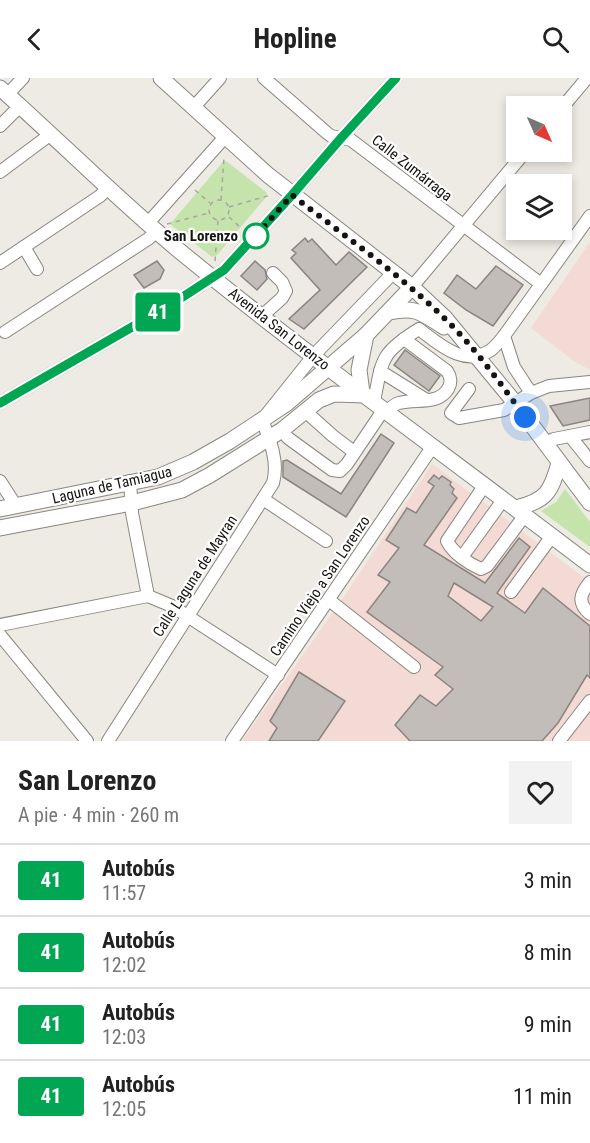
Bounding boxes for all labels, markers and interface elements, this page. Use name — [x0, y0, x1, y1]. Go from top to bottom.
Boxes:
icon: back — [18, 23, 51, 56]
text: Hopline — [253, 23, 337, 55]
icon: search — [539, 23, 572, 56]
north arrow — [506, 96, 572, 162]
map controls — [506, 96, 572, 240]
street label: Calle Zumárraga — [368, 131, 456, 205]
button: layers — [506, 174, 572, 240]
marker: San Lorenzo — [243, 223, 269, 249]
place label: San Lorenzo — [164, 227, 238, 245]
street label: Avenida San Lorenzo — [225, 284, 333, 374]
line badge: 41 — [131, 292, 185, 332]
text: 41 — [147, 300, 169, 324]
your location — [510, 402, 540, 432]
street label: Laguna de Tamiagua — [50, 462, 174, 508]
street label: Calle Laguna de Mayran — [149, 512, 241, 640]
street label: Camino Viejo a San Lorenzo — [266, 512, 374, 660]
button: heart — [509, 761, 572, 824]
text: San Lorenzo — [18, 764, 156, 797]
text: A pie · 4 min · 260 m — [18, 803, 179, 827]
text: Autobús — [102, 856, 175, 881]
text: 41 — [40, 868, 62, 892]
text: 3 min — [524, 868, 572, 893]
text: 11:57 — [102, 881, 146, 905]
text: Autobús — [102, 928, 175, 953]
text: 41 — [40, 940, 62, 964]
text: 8 min — [524, 940, 572, 965]
text: 12:02 — [102, 953, 146, 977]
text: Autobús — [102, 1000, 175, 1025]
text: 41 — [40, 1012, 62, 1036]
text: 9 min — [524, 1012, 572, 1037]
text: 12:03 — [102, 1025, 146, 1049]
text: Autobús — [102, 1072, 175, 1097]
text: 41 — [40, 1084, 62, 1108]
text: 11 min — [513, 1084, 572, 1109]
text: 12:05 — [102, 1097, 146, 1121]

